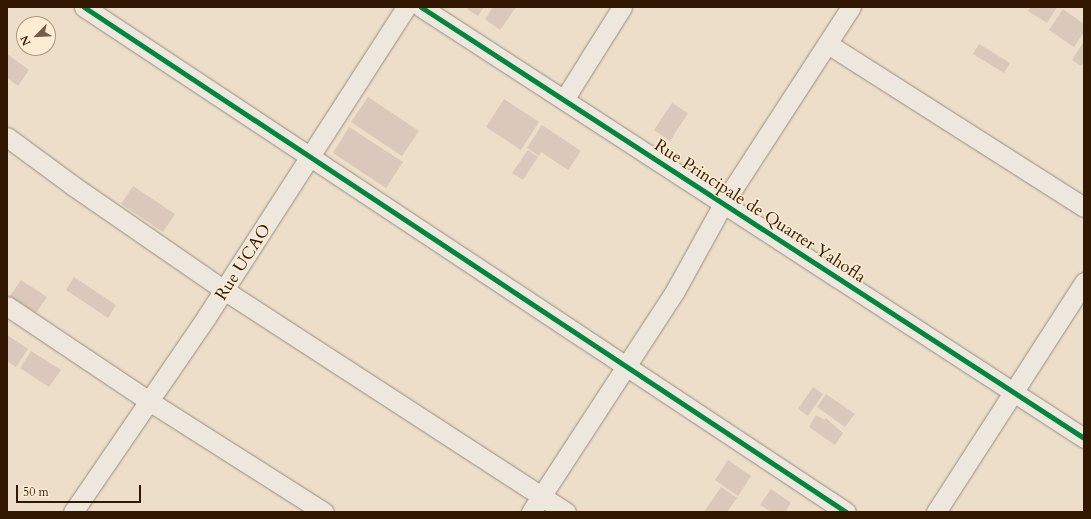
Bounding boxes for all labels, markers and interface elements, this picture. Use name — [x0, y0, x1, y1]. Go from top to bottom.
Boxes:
north arrow — [16, 16, 56, 56]
text: N — [17, 33, 34, 48]
street label: Rue Principale de Quarter Yahofla — [650, 135, 870, 287]
street label: Rue UCAO — [211, 220, 275, 304]
scale bar — [18, 477, 143, 503]
text: 50 m — [23, 484, 49, 500]

